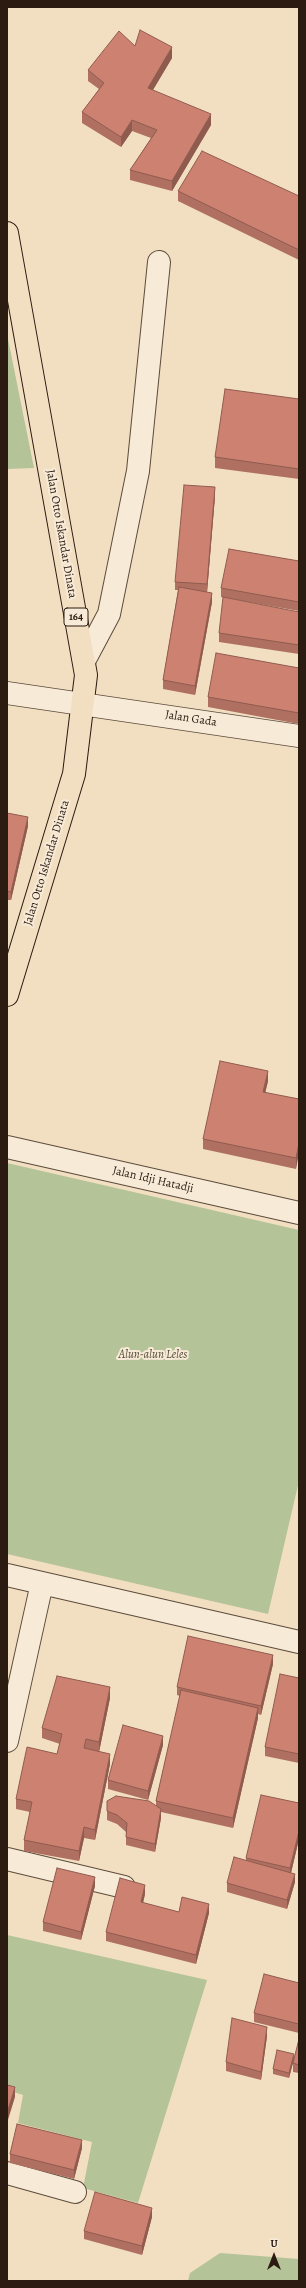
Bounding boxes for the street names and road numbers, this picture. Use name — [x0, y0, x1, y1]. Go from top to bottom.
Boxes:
street label: Jalan Otto Iskandar Dinata — [43, 468, 79, 600]
road number: 164 — [64, 608, 88, 626]
street label: Jalan Gada — [164, 708, 218, 730]
street label: Jalan Otto Iskandar Dinata — [21, 798, 73, 928]
street label: Jalan Idji Hatadji — [111, 1164, 195, 1196]

